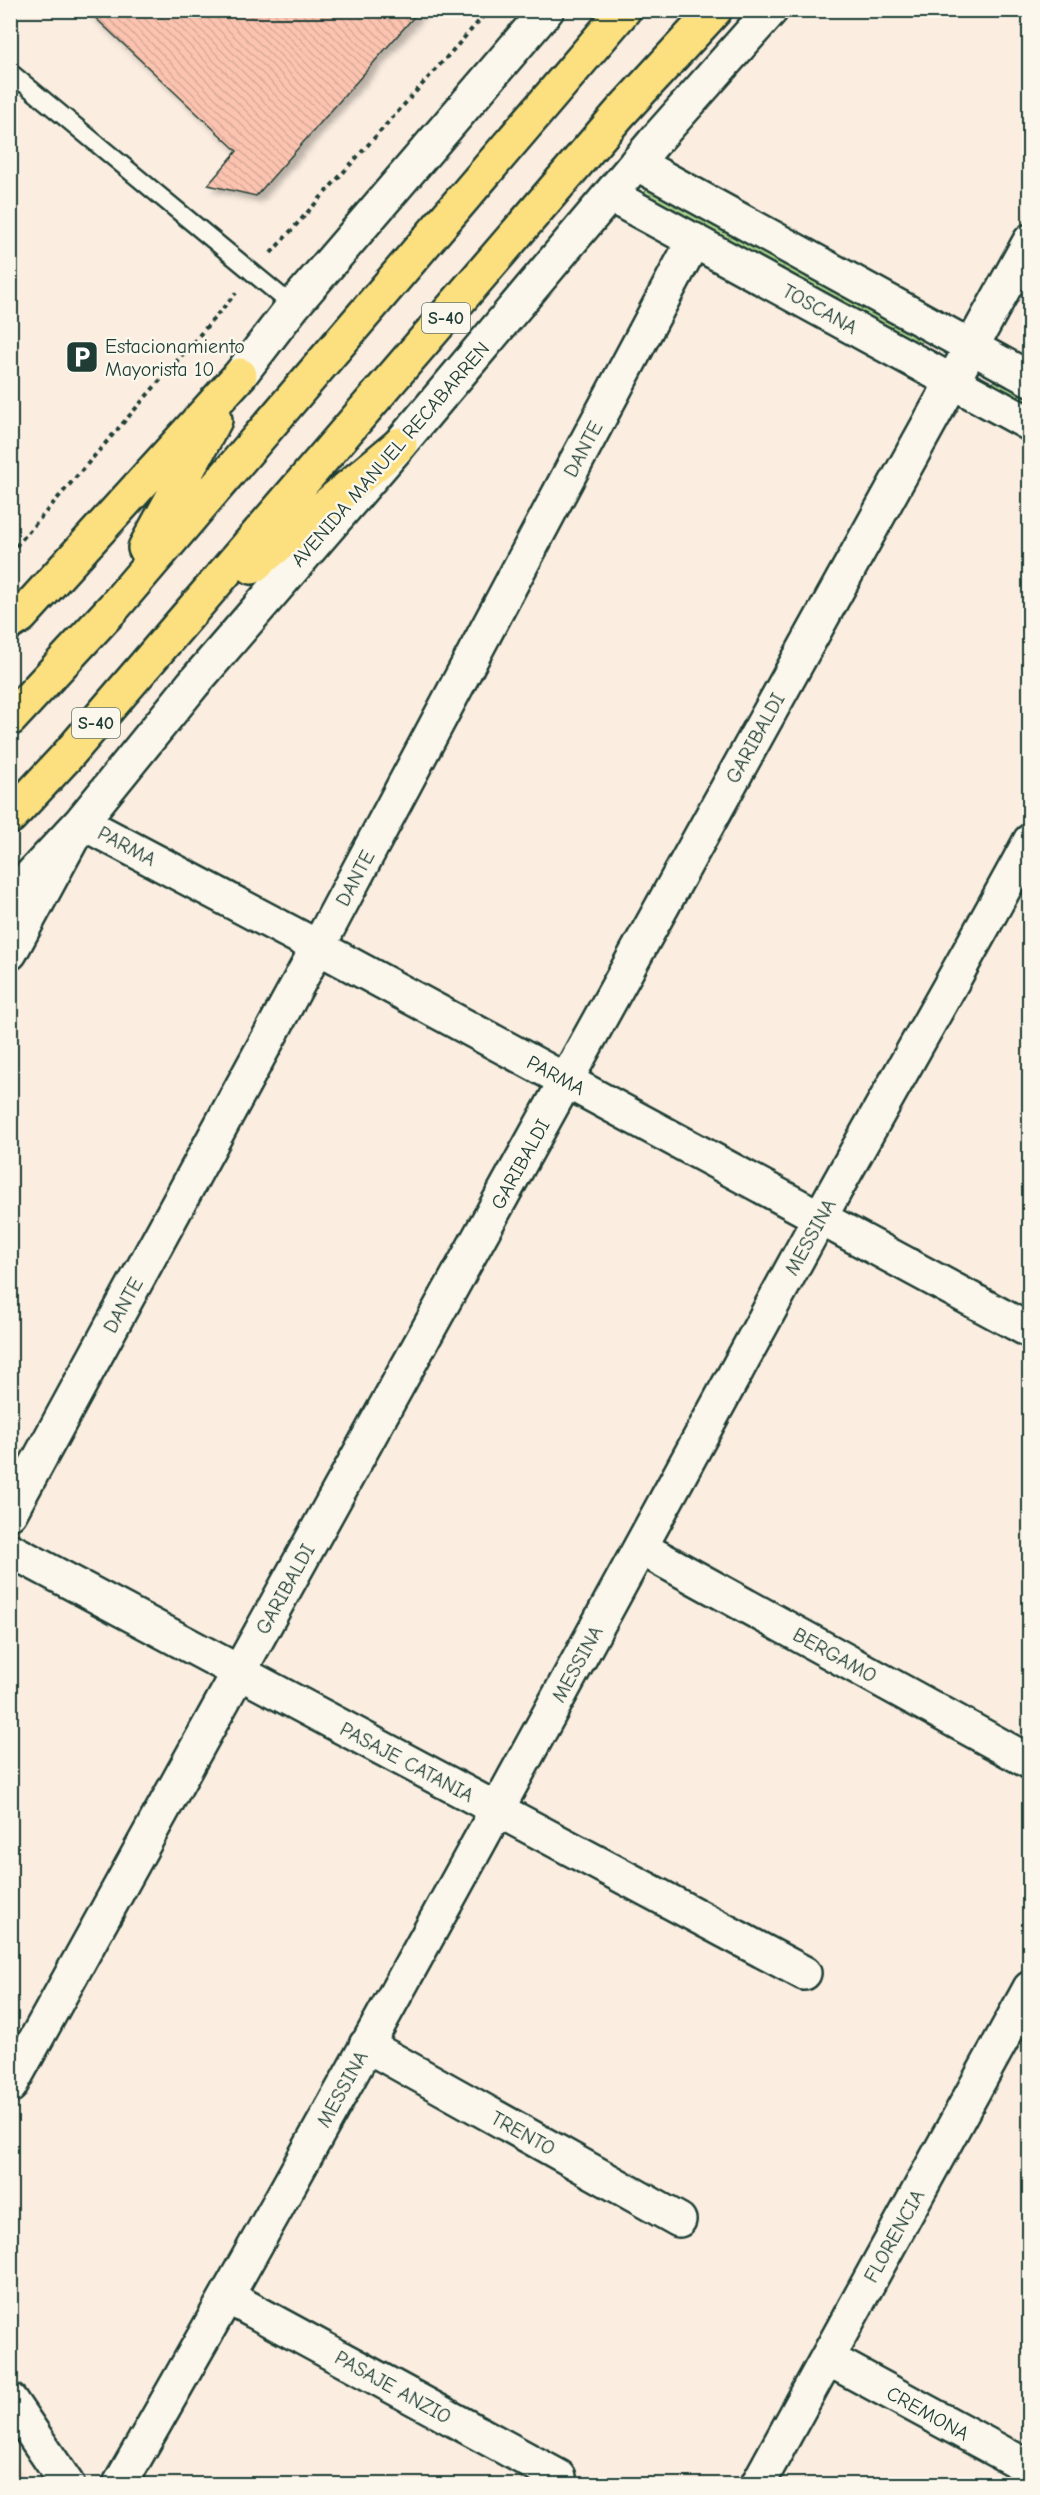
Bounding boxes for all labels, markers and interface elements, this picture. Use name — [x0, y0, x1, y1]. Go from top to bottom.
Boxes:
street label: TOSCANA — [778, 280, 861, 340]
road number: S-40 — [422, 303, 470, 333]
place label: Estacionamiento Mayorista 10 — [105, 335, 245, 381]
street label: AVENIDA MANUEL RECABARREN — [286, 337, 494, 571]
parking icon: Estacionamiento Mayorista 10 — [64, 339, 100, 375]
street label: DANTE — [559, 417, 608, 481]
street label: GARIBALDI — [721, 689, 790, 787]
road number: S-40 — [72, 708, 120, 738]
street label: PARMA — [94, 822, 160, 871]
street label: DANTE — [331, 846, 380, 910]
street label: PARMA — [523, 1051, 589, 1100]
street label: GARIBALDI — [486, 1115, 555, 1213]
street label: MESSINA — [780, 1195, 841, 1279]
street label: DANTE — [99, 1273, 148, 1337]
street label: GARIBALDI — [251, 1540, 320, 1638]
street label: MESSINA — [547, 1622, 608, 1706]
street label: BERGAMO — [789, 1623, 881, 1688]
street label: PASAJE CATANIA — [336, 1718, 478, 1807]
street label: MESSINA — [312, 2047, 373, 2131]
street label: TRENTO — [487, 2106, 559, 2160]
street label: FLORENCIA — [859, 2185, 930, 2287]
street label: PASAJE ANZIO — [331, 2346, 455, 2429]
street label: CREMONA — [883, 2381, 973, 2446]

